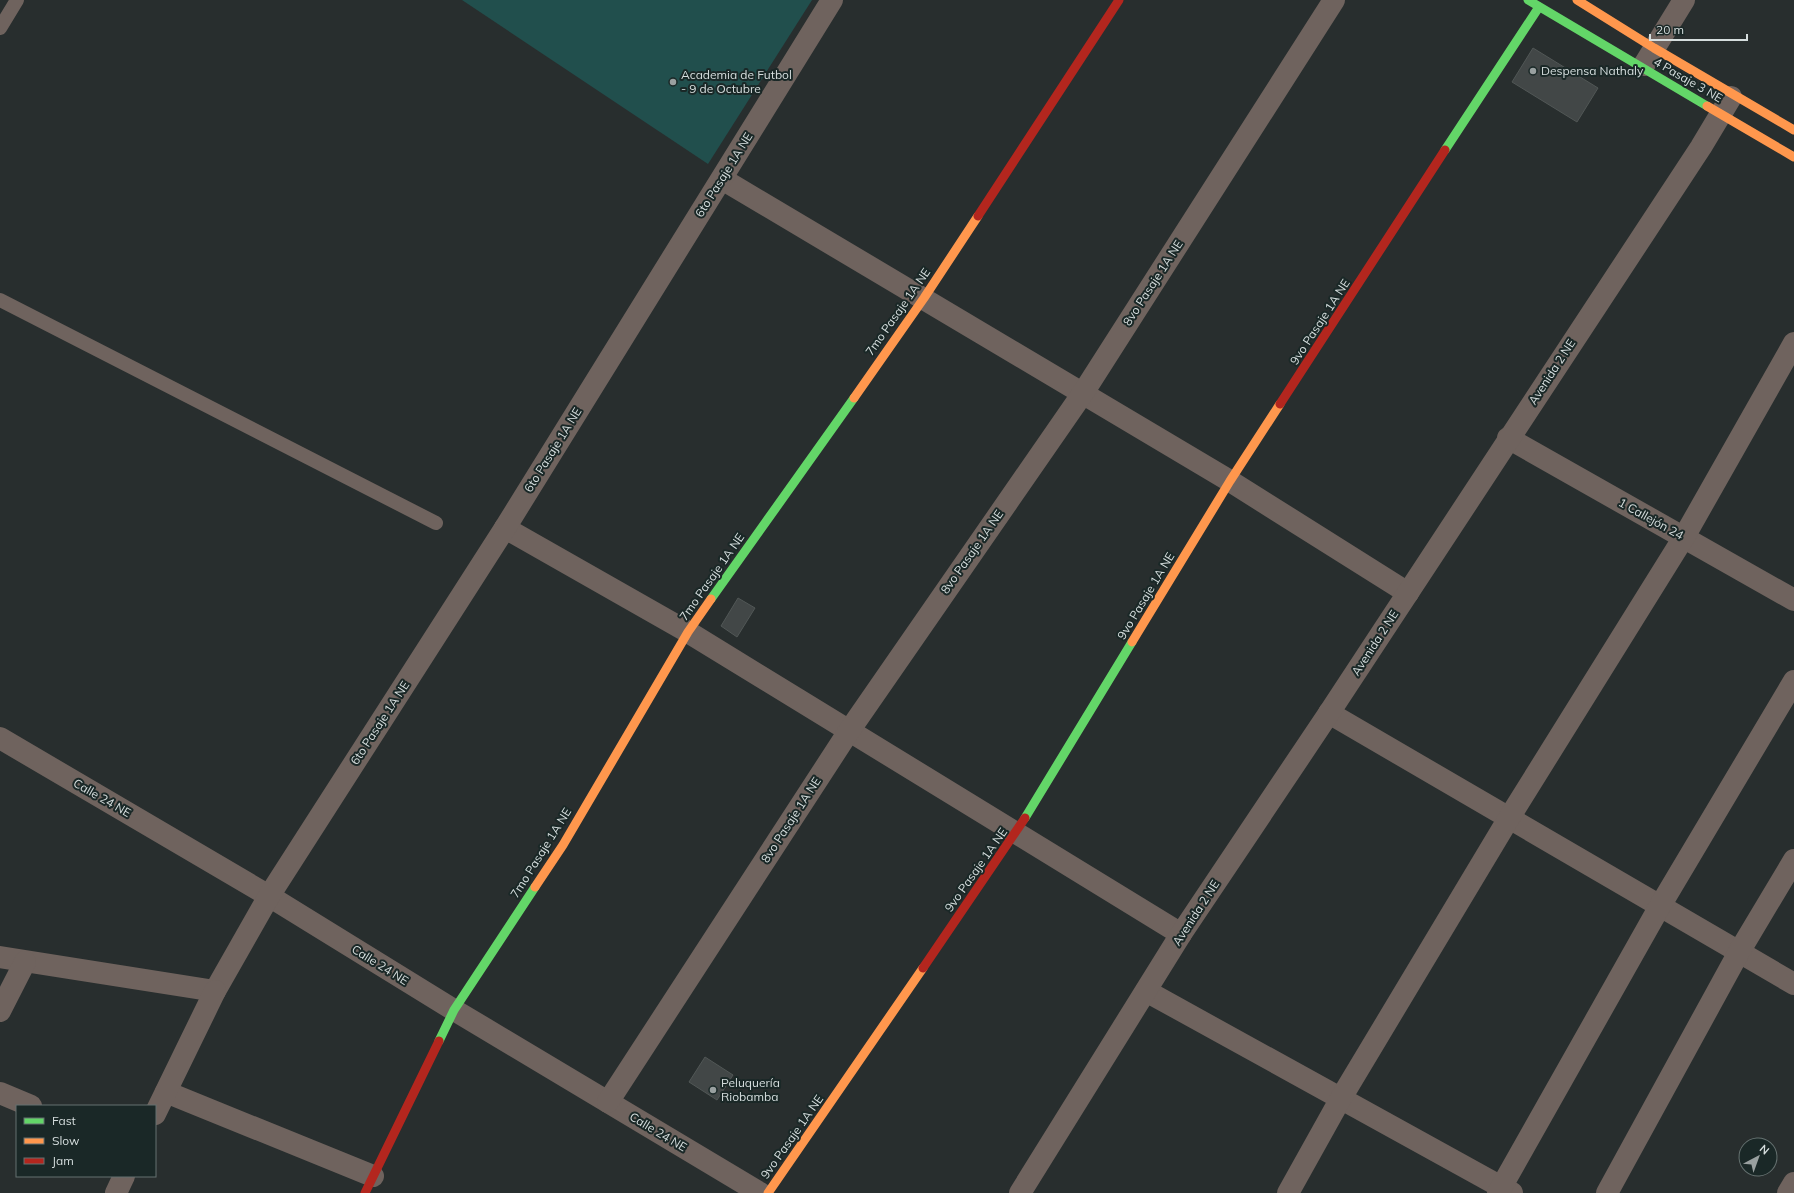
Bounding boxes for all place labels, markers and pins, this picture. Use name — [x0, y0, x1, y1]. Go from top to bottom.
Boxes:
place label: Despensa Nathaly — [1541, 63, 1644, 78]
marker: Despensa Nathaly — [1528, 66, 1538, 76]
place label: Academia de Futbol - 9 de Octubre — [681, 67, 792, 96]
marker: Academia de Futbol - 9 de Octubre — [668, 77, 678, 87]
place label: Peluquería Riobamba — [721, 1075, 780, 1104]
marker: Peluquería Riobamba — [708, 1085, 718, 1095]

